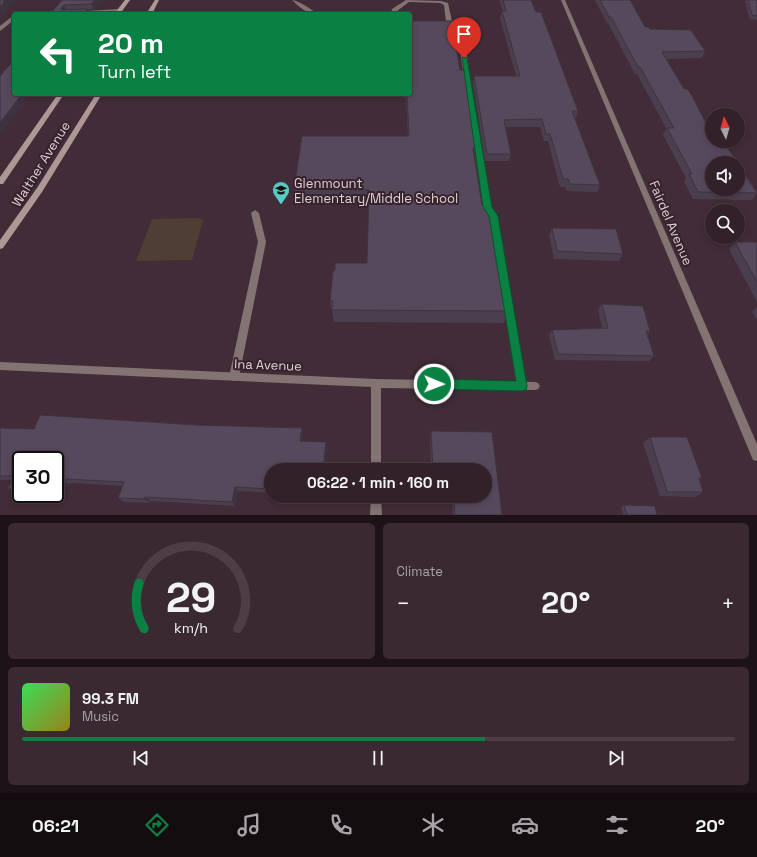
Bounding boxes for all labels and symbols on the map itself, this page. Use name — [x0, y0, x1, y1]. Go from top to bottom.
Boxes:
pin — [447, 17, 481, 58]
north arrow — [705, 108, 745, 148]
street label: Walther Avenue — [8, 118, 74, 210]
place label: Glenmount Elementary/Middle School — [294, 175, 458, 207]
street label: Fairdel Avenue — [645, 178, 697, 268]
school or university icon: Glenmount Elementary/Middle School — [271, 180, 291, 205]
street label: Ina Avenue — [234, 355, 302, 375]
position arrow — [413, 363, 455, 405]
speed limit sign: 30 — [12, 451, 64, 503]

